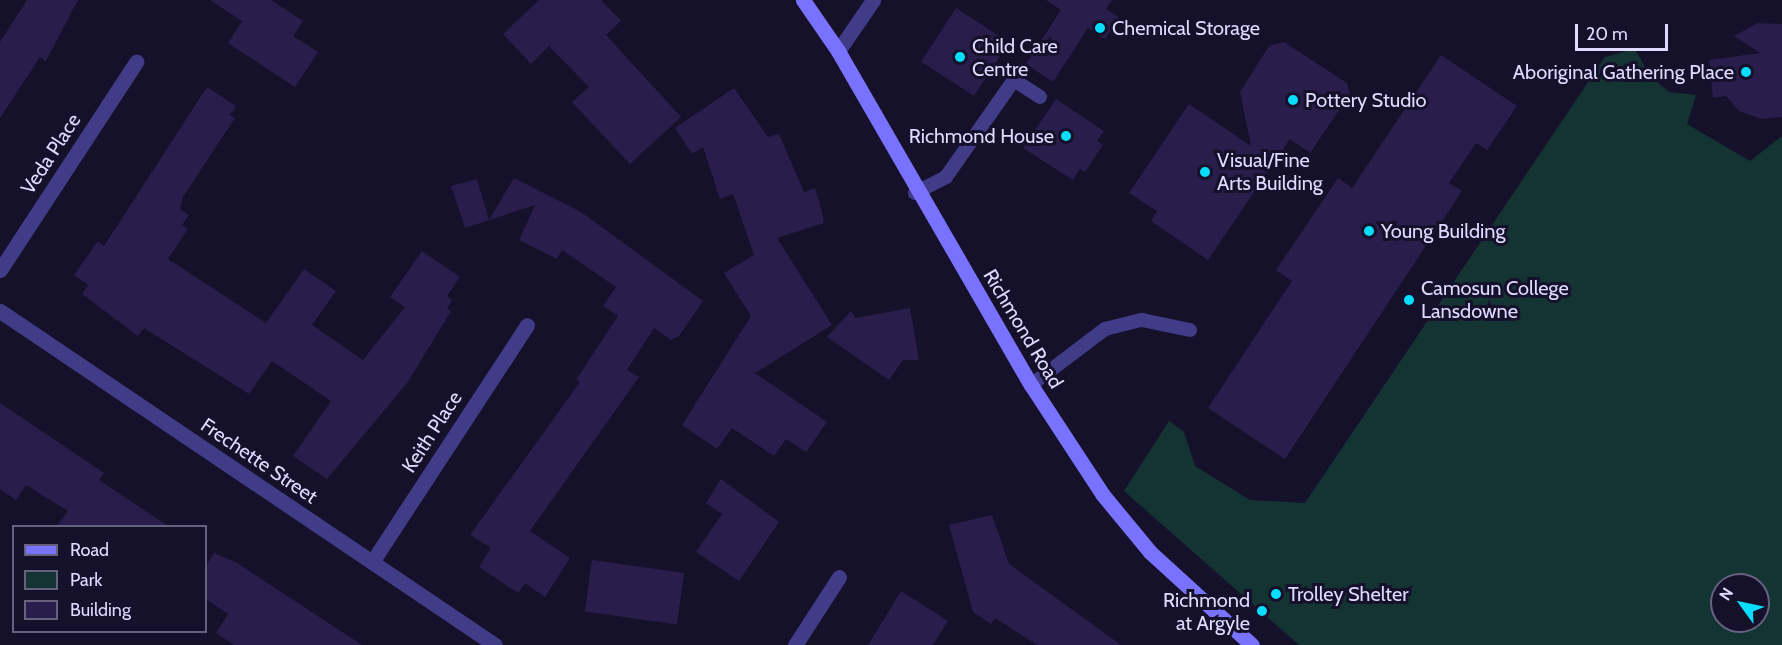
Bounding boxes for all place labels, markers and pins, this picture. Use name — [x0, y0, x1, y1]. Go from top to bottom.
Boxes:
place label: Chemical Storage — [1112, 16, 1260, 40]
marker: Chemical Storage — [1093, 21, 1107, 35]
place label: Child Care Centre — [972, 34, 1058, 81]
marker: Child Care Centre — [953, 50, 967, 64]
place label: Aboriginal Gathering Place — [1513, 60, 1734, 84]
marker: Aboriginal Gathering Place — [1739, 65, 1753, 79]
place label: Pottery Studio — [1305, 88, 1427, 112]
marker: Pottery Studio — [1286, 93, 1300, 107]
place label: Richmond House — [909, 124, 1054, 148]
marker: Richmond House — [1059, 129, 1073, 143]
place label: Visual/Fine Arts Building — [1217, 148, 1323, 195]
marker: Visual/Fine Arts Building — [1198, 165, 1212, 179]
place label: Young Building — [1381, 219, 1505, 243]
marker: Young Building — [1362, 224, 1376, 238]
place label: Camosun College Lansdowne — [1421, 276, 1569, 323]
marker: Camosun College Lansdowne — [1402, 293, 1416, 307]
place label: Trolley Shelter — [1288, 582, 1409, 606]
marker: Trolley Shelter — [1269, 587, 1283, 601]
place label: Richmond at Argyle — [1163, 588, 1250, 635]
marker: Richmond at Argyle — [1255, 604, 1269, 618]

